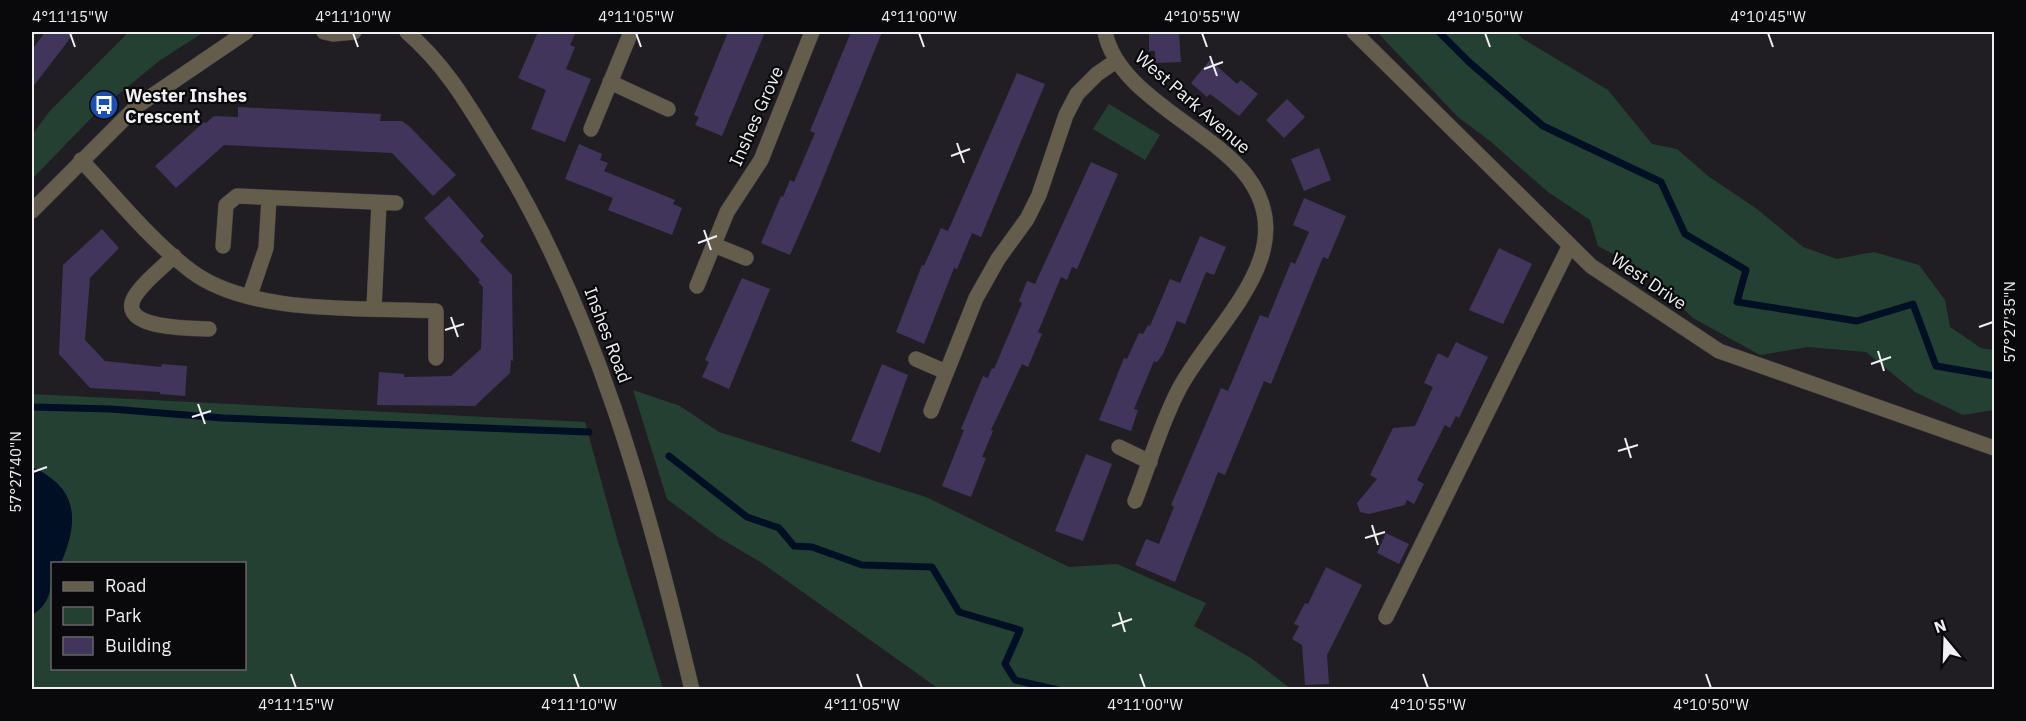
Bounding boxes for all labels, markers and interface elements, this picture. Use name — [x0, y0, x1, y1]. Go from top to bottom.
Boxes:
text: 4°11'15"W — [32, 7, 108, 26]
text: 4°11'10"W — [315, 7, 391, 26]
text: 4°11'05"W — [598, 7, 674, 26]
text: 4°11'00"W — [881, 7, 957, 26]
text: 4°10'55"W — [1164, 7, 1240, 26]
text: 4°10'50"W — [1447, 7, 1523, 26]
text: 4°10'45"W — [1730, 7, 1806, 26]
street label: West Park Avenue — [1130, 46, 1256, 159]
street label: Inshes Grove — [724, 62, 788, 169]
place label: Wester Inshes Crescent — [125, 84, 247, 128]
bus stop icon: Wester Inshes Crescent — [88, 89, 120, 121]
street label: West Drive — [1607, 247, 1691, 315]
text: 57°27'35"N — [2000, 281, 2019, 363]
street label: Inshes Road — [579, 284, 637, 386]
text: 57°27'40"N — [6, 431, 25, 513]
legend — [51, 562, 246, 670]
text: Road — [105, 574, 146, 597]
text: Park — [105, 604, 142, 627]
north arrow — [1915, 610, 1975, 670]
text: N — [1931, 614, 1949, 637]
text: Building — [105, 634, 172, 657]
text: 4°11'15"W — [258, 695, 334, 714]
text: 4°11'10"W — [541, 695, 617, 714]
text: 4°11'05"W — [824, 695, 900, 714]
text: 4°11'00"W — [1107, 695, 1183, 714]
text: 4°10'55"W — [1390, 695, 1466, 714]
text: 4°10'50"W — [1673, 695, 1749, 714]

